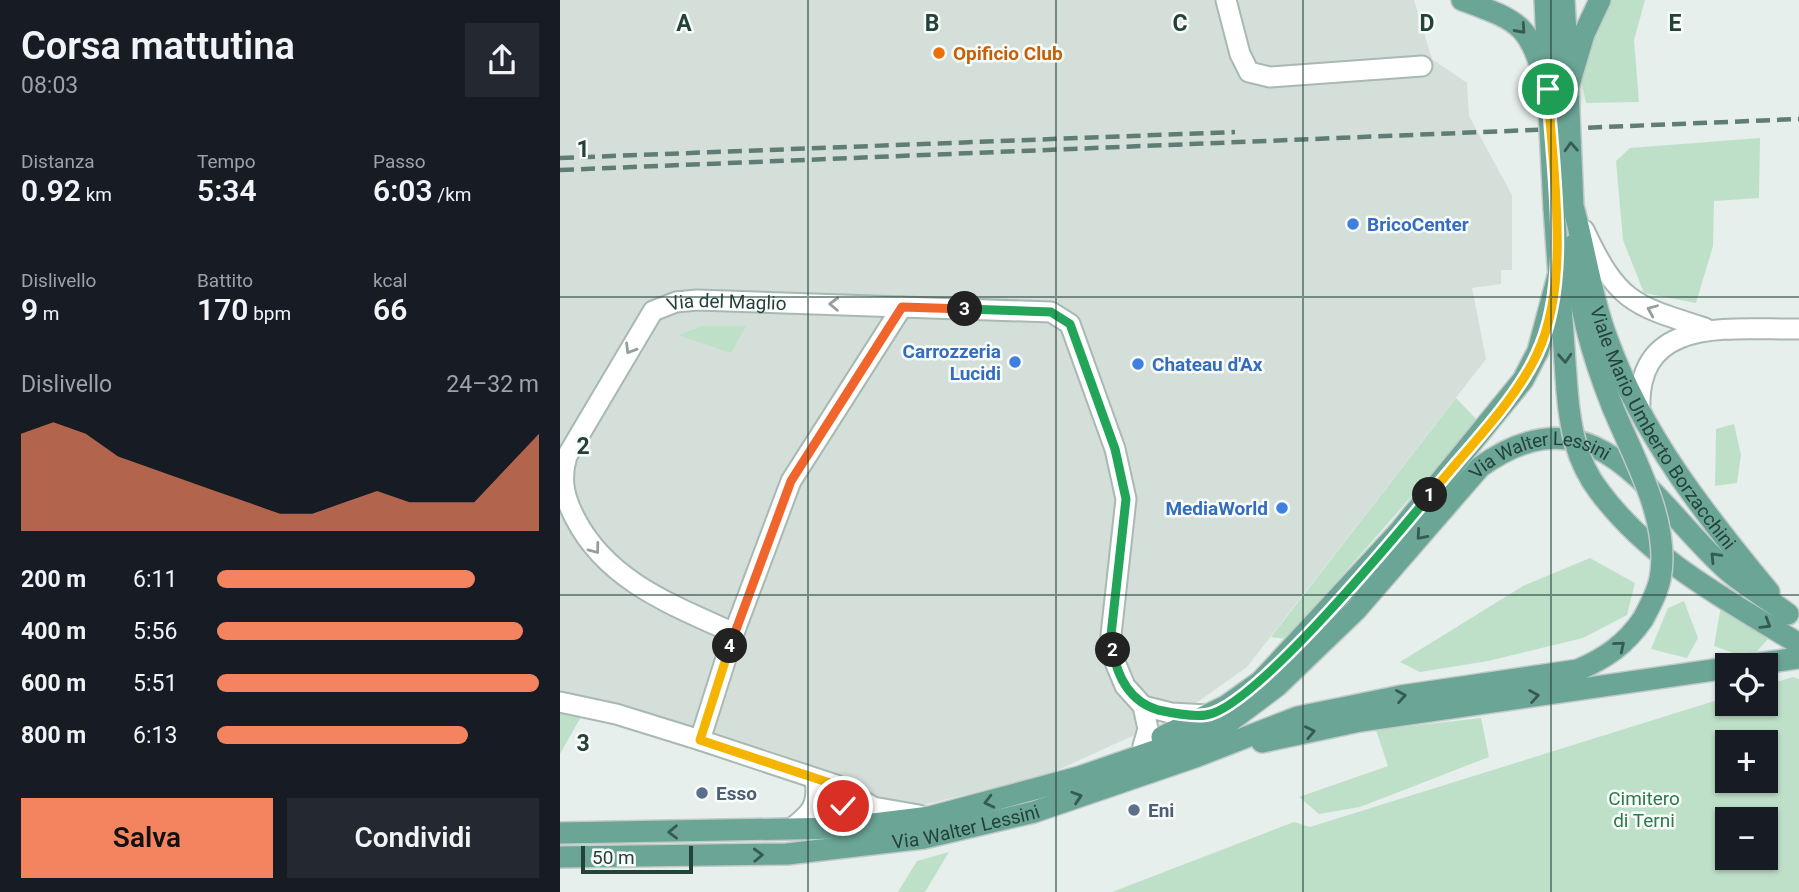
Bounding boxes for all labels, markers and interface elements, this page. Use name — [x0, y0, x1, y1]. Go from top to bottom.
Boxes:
text: A — [676, 10, 692, 37]
text: B — [925, 10, 939, 37]
text: C — [1172, 10, 1188, 37]
text: D — [1420, 10, 1434, 37]
text: E — [1669, 10, 1682, 37]
one-way arrow — [1513, 21, 1526, 34]
button: share — [465, 23, 539, 97]
text: Corsa mattutina — [21, 24, 295, 68]
place label: Opificio Club — [953, 42, 1063, 65]
marker: Opificio Club — [931, 45, 947, 61]
pin — [1518, 59, 1578, 119]
icon: arrive — [1529, 70, 1567, 108]
text: 08:03 — [21, 72, 78, 99]
text: 1 — [576, 136, 590, 163]
one-way arrow — [1563, 141, 1578, 152]
text: Distanza — [21, 150, 95, 173]
text: Tempo — [197, 150, 256, 173]
text: Passo — [373, 150, 426, 173]
text: 0.92 — [21, 173, 81, 208]
text: 5:34 — [197, 173, 257, 208]
text: 6:03 — [373, 173, 433, 208]
text: km — [81, 183, 112, 206]
text: /km — [433, 183, 471, 206]
place label: BricoCenter — [1367, 213, 1469, 236]
marker: BricoCenter — [1345, 216, 1361, 232]
text: Dislivello — [21, 269, 96, 292]
text: Battito — [197, 269, 253, 292]
text: kcal — [373, 269, 407, 292]
street label: Via del Maglio — [664, 289, 787, 316]
text: 9 — [21, 292, 38, 327]
text: 170 — [197, 292, 248, 327]
text: 66 — [373, 292, 407, 327]
pin: 3 — [948, 292, 982, 326]
one-way arrow — [828, 297, 839, 312]
text: 3 — [959, 297, 970, 320]
text: m — [38, 302, 60, 325]
text: bpm — [248, 302, 291, 325]
street label: Viale Mario Umberto Borzacchini — [1585, 304, 1741, 554]
one-way arrow — [1647, 304, 1659, 318]
place label: Carrozzeria Lucidi — [903, 340, 1001, 385]
one-way arrow — [625, 341, 638, 354]
one-way arrow — [1558, 352, 1573, 363]
place label: Chateau d'Ax — [1152, 353, 1263, 376]
marker: Carrozzeria Lucidi — [1007, 354, 1023, 370]
marker: Chateau d'Ax — [1130, 356, 1146, 372]
text: Dislivello — [21, 371, 112, 398]
text: 24–32 m — [446, 371, 539, 398]
street label: Via Walter Lessini — [1464, 427, 1615, 483]
text: 2 — [576, 433, 590, 460]
pin: 1 — [1412, 477, 1448, 512]
text: 1 — [1424, 483, 1435, 506]
place label: MediaWorld — [1165, 497, 1268, 520]
marker: MediaWorld — [1274, 500, 1290, 516]
one-way arrow — [1417, 527, 1429, 540]
one-way arrow — [587, 542, 600, 554]
one-way arrow — [1710, 552, 1723, 565]
text: 200 m — [21, 566, 86, 593]
text: 6:11 — [133, 566, 177, 593]
one-way arrow — [1758, 615, 1771, 628]
text: 400 m — [21, 618, 86, 645]
text: 5:56 — [133, 618, 177, 645]
pin: 4 — [712, 628, 748, 664]
pin: 2 — [1096, 632, 1130, 668]
text: 4 — [724, 634, 735, 657]
text: 2 — [1107, 638, 1118, 661]
one-way arrow — [1611, 642, 1624, 654]
map controls — [1715, 653, 1778, 870]
button: locate — [1715, 653, 1778, 716]
text: 600 m — [21, 670, 86, 697]
text: 5:51 — [133, 670, 177, 697]
one-way arrow — [1395, 689, 1407, 704]
one-way arrow — [1529, 689, 1540, 704]
text: 800 m — [21, 722, 86, 749]
text: 6:13 — [133, 722, 177, 749]
one-way arrow — [1304, 726, 1316, 740]
text: 3 — [576, 730, 590, 757]
button: + — [1715, 730, 1778, 793]
pin — [813, 776, 873, 836]
place label: Esso — [716, 782, 757, 805]
marker: Esso — [694, 785, 710, 801]
icon: check — [824, 787, 862, 825]
park label: Cimitero di Terni — [1608, 787, 1680, 832]
one-way arrow — [1071, 791, 1083, 806]
one-way arrow — [983, 794, 995, 808]
button: Salva — [21, 798, 273, 878]
button: Condividi — [287, 798, 539, 878]
place label: Eni — [1148, 799, 1174, 822]
street label: Via Walter Lessini — [891, 800, 1043, 854]
marker: Eni — [1126, 802, 1142, 818]
button: − — [1715, 807, 1778, 870]
one-way arrow — [668, 824, 678, 840]
scale bar — [581, 843, 693, 875]
text: 50 m — [592, 846, 635, 869]
one-way arrow — [753, 848, 764, 863]

